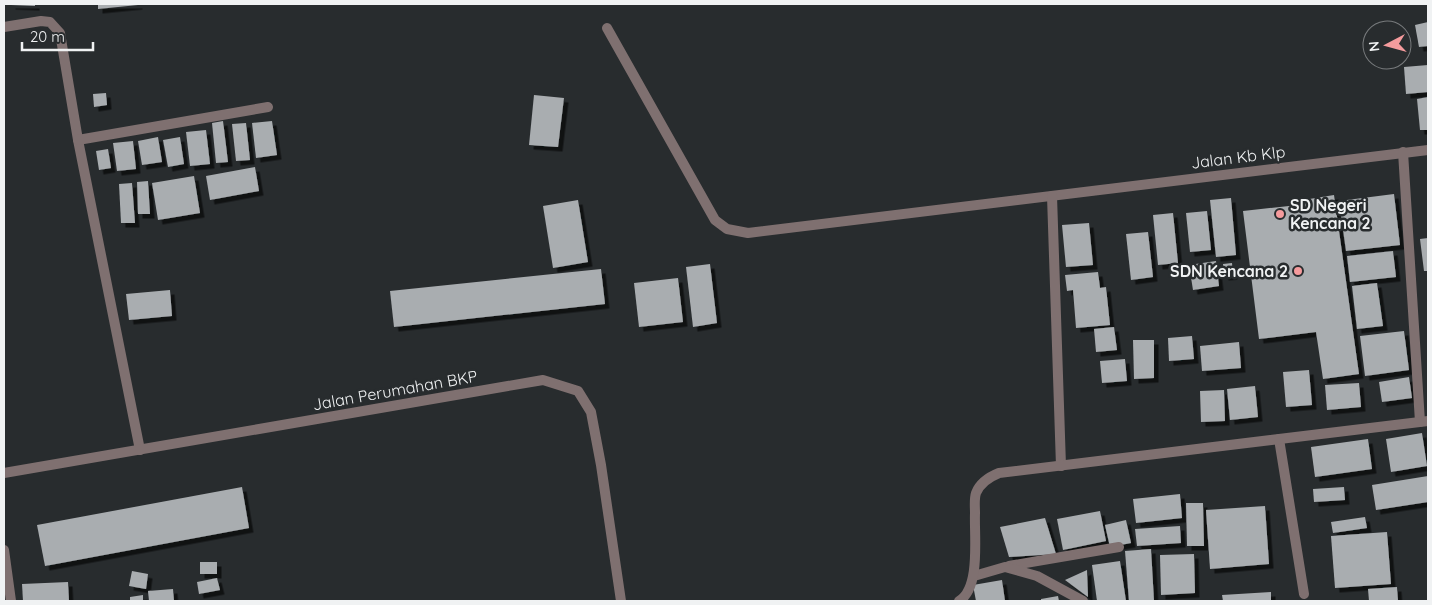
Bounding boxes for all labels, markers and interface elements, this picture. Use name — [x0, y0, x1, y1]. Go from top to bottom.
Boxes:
scale bar — [22, 20, 94, 52]
north arrow — [1362, 20, 1412, 70]
text: 20 m — [30, 27, 65, 46]
text: N — [1365, 40, 1384, 52]
street label: Jalan Kb Klp — [1190, 141, 1286, 173]
place label: SD Negeri Kencana 2 — [1290, 195, 1371, 233]
marker: SD Negeri Kencana 2 — [1274, 208, 1286, 220]
place label: SDN Kencana 2 — [1170, 261, 1288, 281]
marker: SDN Kencana 2 — [1292, 265, 1304, 277]
street label: Jalan Perumahan BKP — [311, 366, 479, 414]

